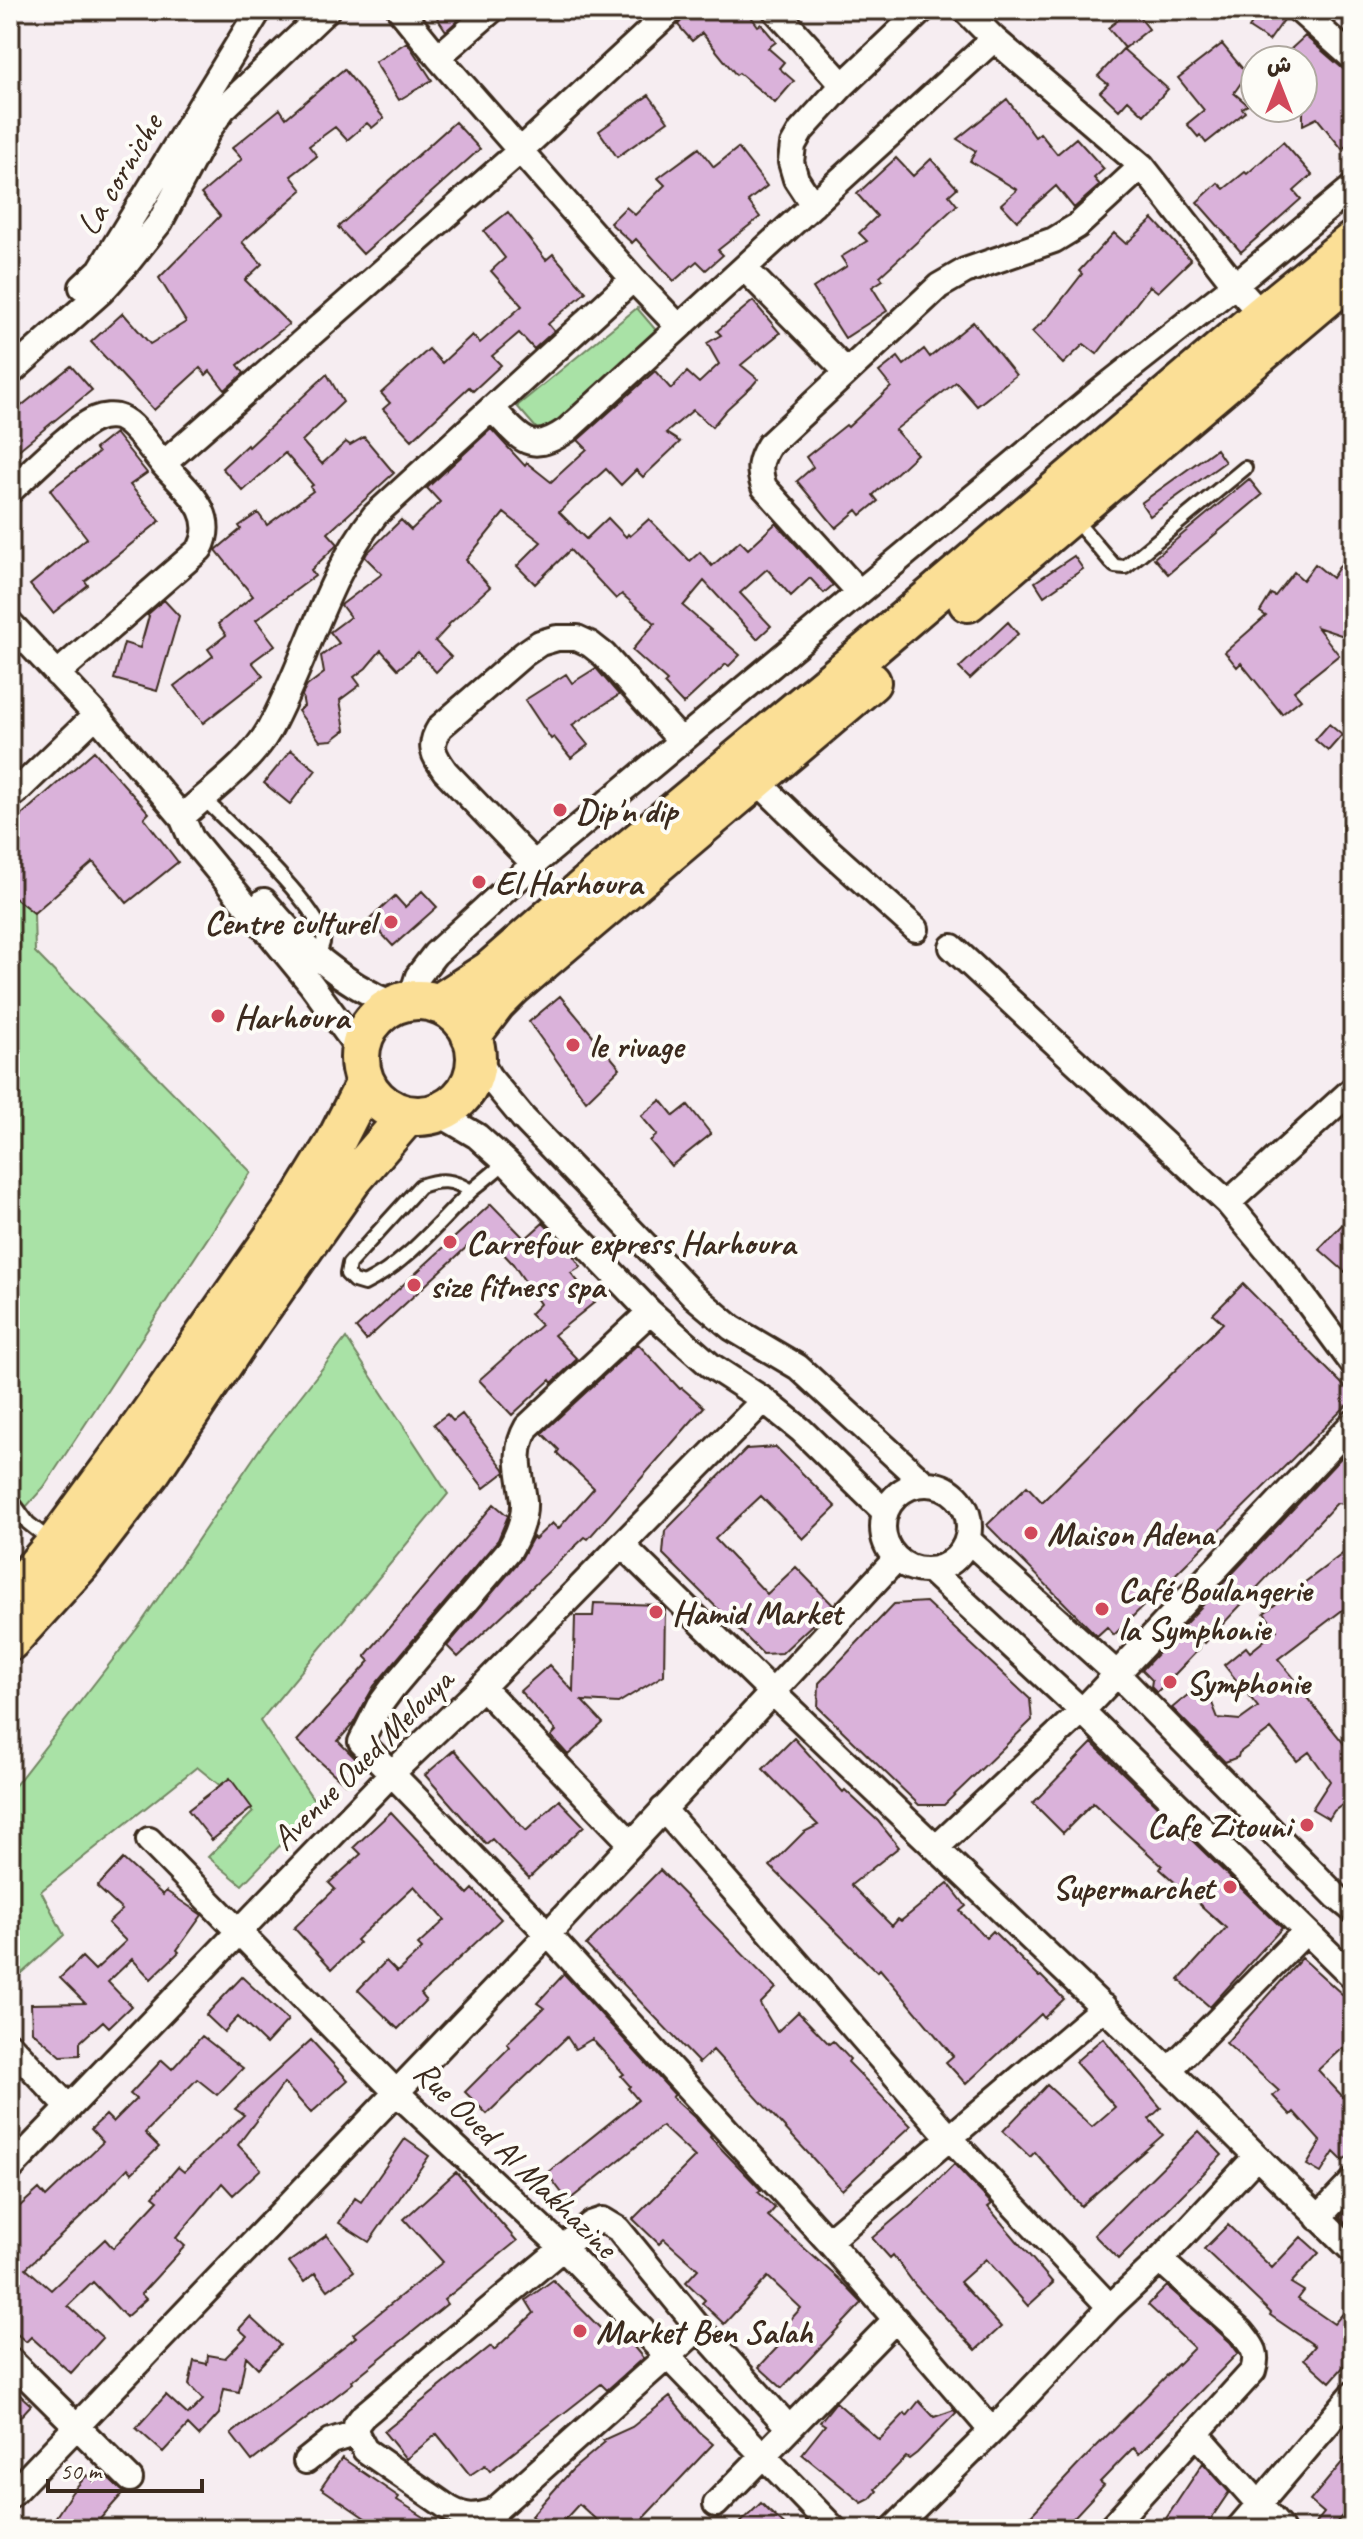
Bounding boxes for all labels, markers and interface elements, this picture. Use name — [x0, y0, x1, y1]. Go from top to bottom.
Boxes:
north arrow — [1239, 44, 1319, 124]
text: ش — [1267, 51, 1291, 79]
street label: La corniche — [66, 103, 173, 243]
place label: Dip'n dip — [576, 789, 680, 832]
marker: Dip'n dip — [551, 801, 569, 819]
place label: El Harhoura — [495, 861, 645, 904]
marker: El Harhoura — [470, 873, 488, 891]
place label: Centre culturel — [204, 901, 381, 944]
marker: Centre culturel — [382, 913, 400, 931]
place label: Harhoura — [234, 995, 352, 1038]
marker: Harhoura — [209, 1007, 227, 1025]
place label: le rivage — [589, 1024, 686, 1067]
marker: le rivage — [564, 1036, 582, 1054]
place label: Carrefour express Harhoura — [466, 1221, 798, 1264]
marker: Carrefour express Harhoura — [441, 1233, 459, 1251]
place label: size fitness spa — [430, 1264, 607, 1307]
marker: size fitness spa — [405, 1276, 423, 1294]
place label: Maison Adena — [1047, 1512, 1217, 1555]
marker: Maison Adena — [1022, 1524, 1040, 1542]
place label: Café Boulangerie la Symphonie — [1118, 1568, 1314, 1650]
place label: Hamid Market — [672, 1591, 845, 1634]
marker: Café Boulangerie la Symphonie — [1093, 1600, 1111, 1618]
marker: Hamid Market — [647, 1603, 665, 1621]
street label: Avenue Oued Melouya — [262, 1657, 464, 1859]
place label: Symphonie — [1186, 1661, 1312, 1704]
marker: Symphonie — [1161, 1673, 1179, 1691]
place label: Cafe Zitouni — [1147, 1804, 1295, 1847]
marker: Cafe Zitouni — [1298, 1816, 1316, 1834]
place label: Supermarchet — [1052, 1866, 1218, 1909]
marker: Supermarchet — [1221, 1878, 1239, 1896]
street label: Rue Oued Al Makhazine — [405, 2051, 629, 2269]
place label: Market Ben Salah — [596, 2310, 814, 2353]
marker: Market Ben Salah — [571, 2322, 589, 2340]
scale bar — [48, 2443, 202, 2493]
text: 50 m — [60, 2456, 103, 2486]

